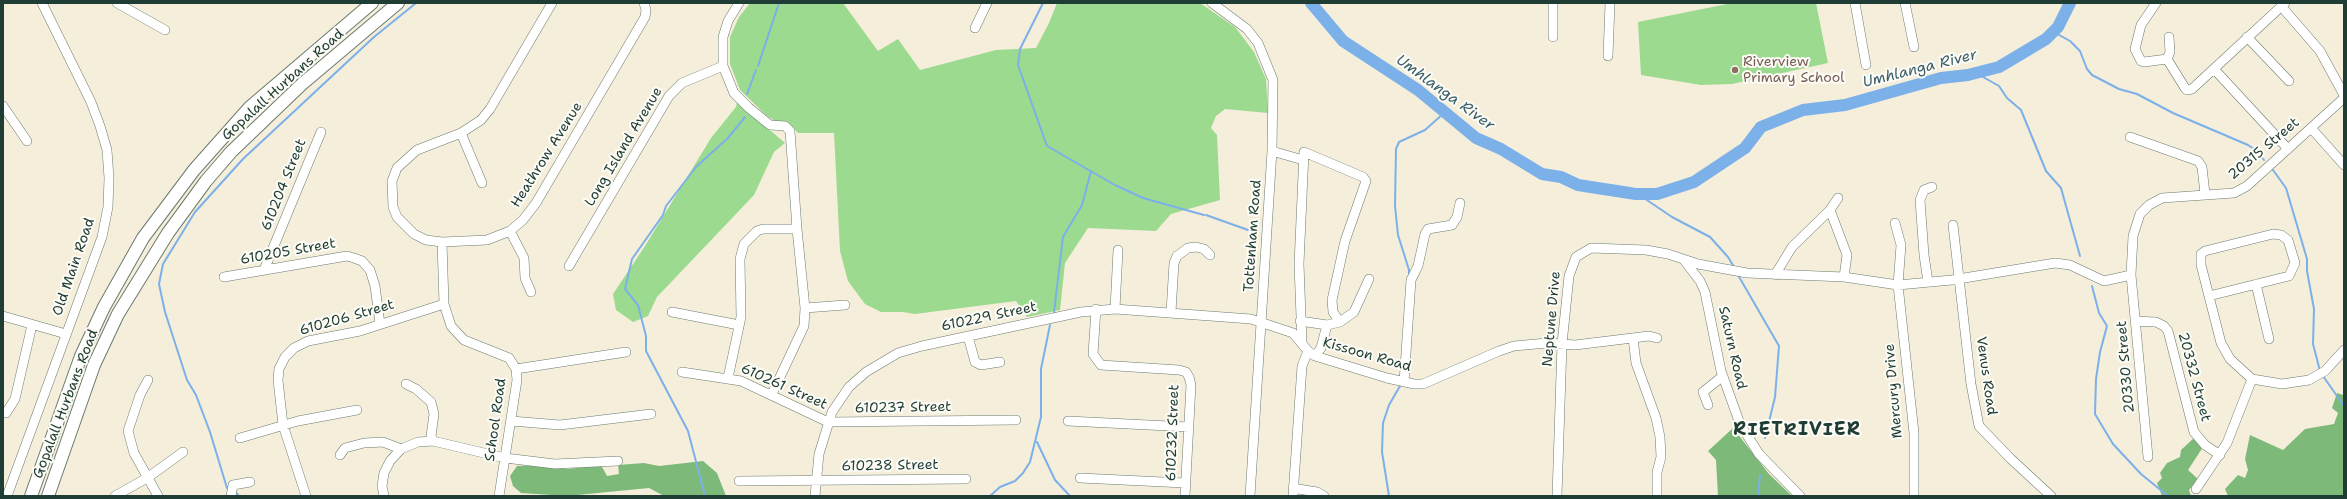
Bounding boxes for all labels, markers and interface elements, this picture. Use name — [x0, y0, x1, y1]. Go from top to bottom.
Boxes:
street label: Gopalall Hurbans Road — [219, 26, 347, 144]
water label: Umhlanga River — [1861, 46, 1979, 92]
water label: Umhlanga River — [1392, 51, 1498, 135]
place label: Riverview Primary School — [1743, 54, 1844, 86]
marker: Riverview Primary School — [1730, 65, 1740, 75]
street label: Long Island Avenue — [582, 84, 666, 210]
street label: Heathrow Avenue — [508, 99, 586, 211]
street label: 20315 Street — [2225, 114, 2303, 184]
street label: 610204 Street — [258, 137, 310, 233]
street label: Tottenham Road — [1241, 179, 1265, 293]
street label: Old Main Road — [49, 216, 99, 318]
street label: 610205 Street — [239, 235, 337, 269]
street label: Neptune Drive — [1539, 271, 1565, 367]
street label: 610206 Street — [298, 296, 396, 340]
street label: 610229 Street — [940, 299, 1038, 335]
street label: Saturn Road — [1714, 305, 1750, 391]
street label: 20330 Street — [2114, 320, 2138, 414]
street label: Gopalall Hurbans Road — [30, 327, 102, 481]
street label: 20332 Street — [2174, 330, 2214, 424]
street label: Kissoon Road — [1321, 334, 1413, 376]
street label: Venus Road — [1972, 336, 2000, 416]
street label: Mercury Drive — [1881, 343, 1907, 439]
street label: 610261 Street — [738, 360, 830, 414]
street label: School Road — [482, 377, 510, 463]
street label: 610232 Street — [1163, 384, 1183, 482]
street label: 610237 Street — [855, 399, 951, 417]
district label: RIETRIVIER — [1733, 419, 1861, 441]
street label: 610238 Street — [841, 457, 939, 475]

